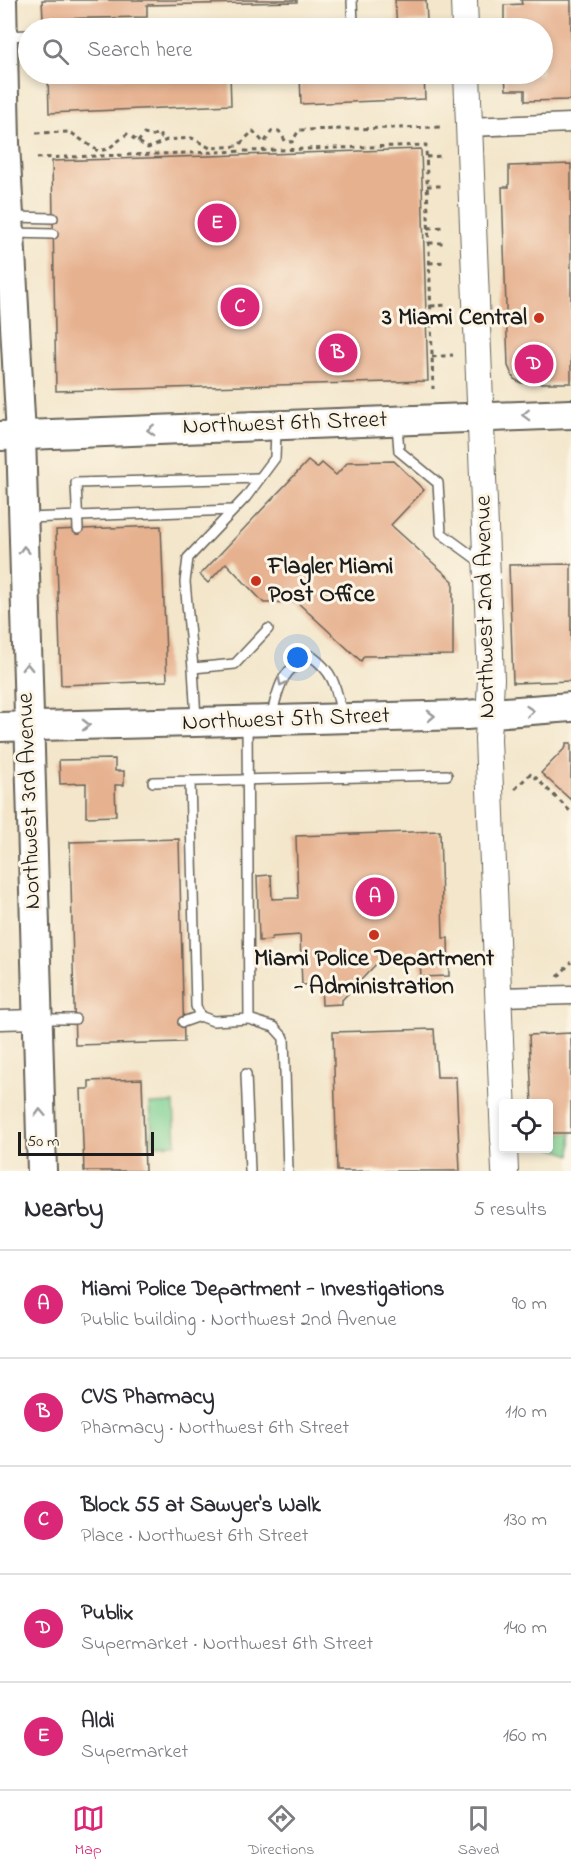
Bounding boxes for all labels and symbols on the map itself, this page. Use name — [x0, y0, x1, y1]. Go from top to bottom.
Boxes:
pin: E — [198, 200, 236, 246]
pin: C — [220, 284, 260, 330]
place label: 3 Miami Central — [381, 301, 527, 336]
marker: 3 Miami Central — [532, 311, 546, 325]
pin: B — [318, 330, 358, 376]
pin: D — [514, 342, 554, 386]
street label: Northwest 6th Street — [182, 403, 388, 445]
one-way arrow — [522, 409, 531, 421]
one-way arrow — [146, 423, 155, 436]
street label: Northwest 2nd Avenue — [467, 495, 505, 719]
one-way arrow — [17, 546, 30, 555]
place label: Flagler Miami Post Office — [267, 550, 393, 613]
marker: Flagler Miami Post Office — [249, 574, 263, 588]
your location — [283, 643, 312, 672]
one-way arrow — [21, 663, 33, 672]
one-way arrow — [278, 676, 290, 687]
street label: Northwest 3rd Avenue — [9, 692, 51, 910]
street label: Northwest 5th Street — [181, 699, 391, 741]
one-way arrow — [525, 705, 535, 718]
one-way arrow — [427, 710, 436, 722]
one-way arrow — [82, 719, 91, 732]
pin: A — [356, 874, 394, 920]
marker: Miami Police Department - Administration — [367, 928, 381, 942]
place label: Miami Police Department - Administration — [254, 942, 495, 1005]
one-way arrow — [34, 1108, 46, 1117]
scale bar — [18, 1129, 154, 1156]

